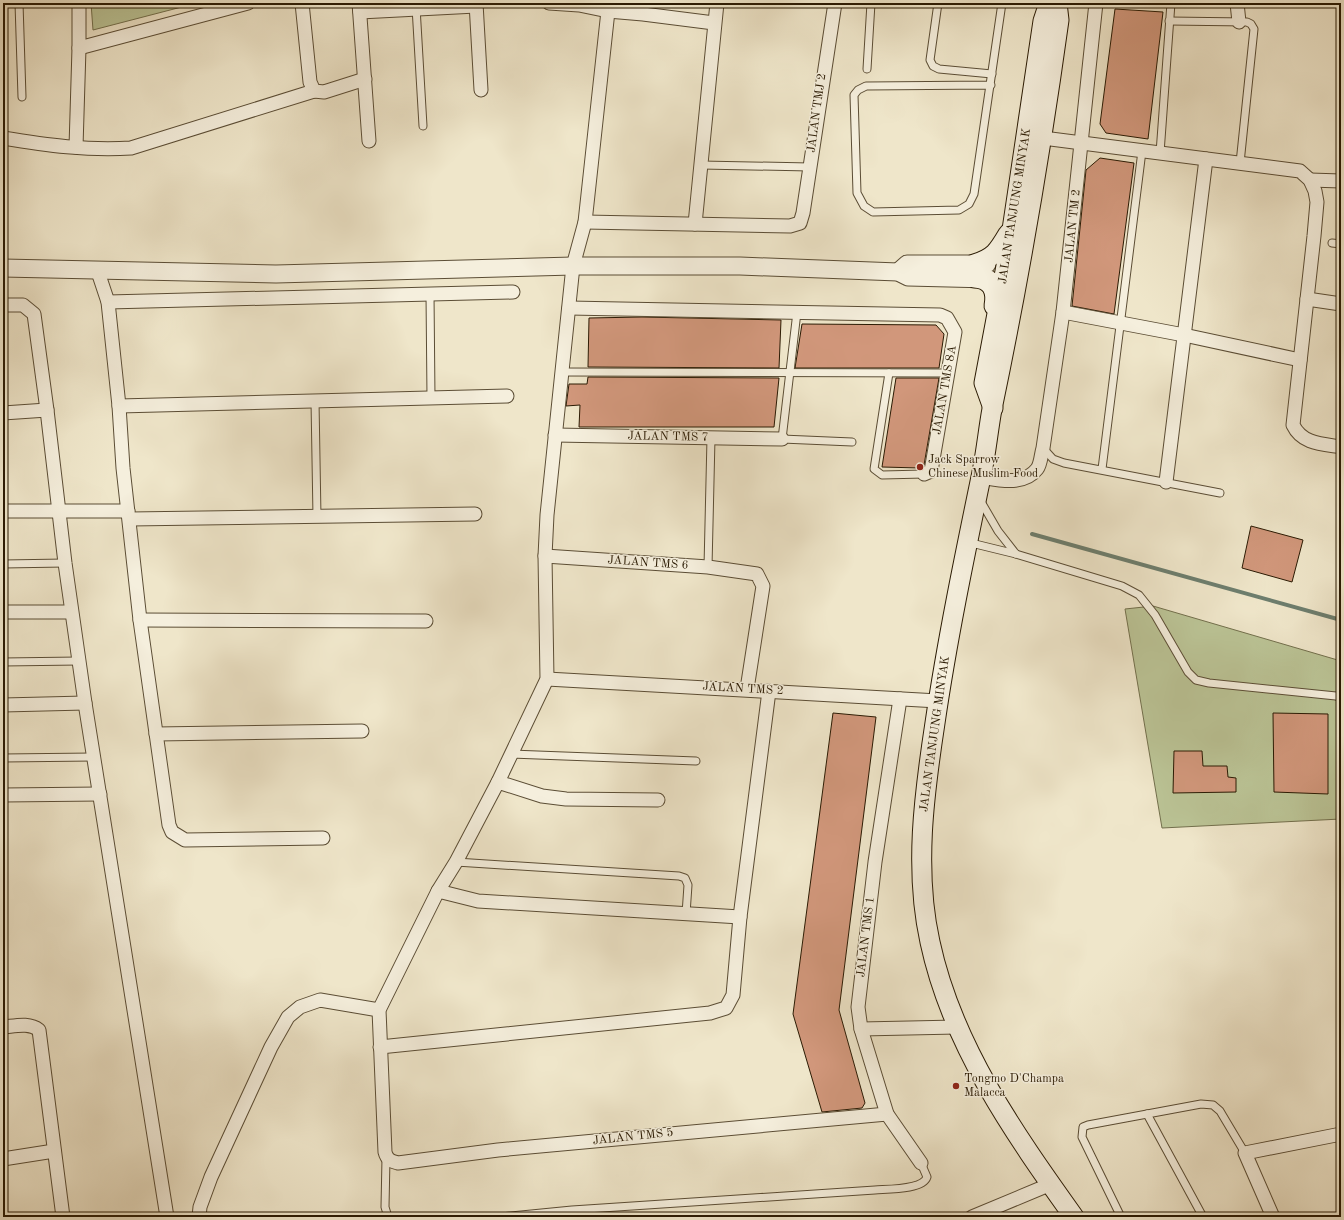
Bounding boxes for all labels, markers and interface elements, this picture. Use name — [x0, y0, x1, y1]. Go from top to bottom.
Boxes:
street label: JALAN TMJ 2 — [805, 72, 829, 154]
street label: JALAN TANJUNG MINYAK — [997, 127, 1033, 285]
street label: JALAN TM 2 — [1063, 189, 1083, 263]
street label: JALAN TMS 8A — [931, 345, 959, 435]
street label: JALAN TMS 7 — [627, 430, 709, 444]
place label: Jack Sparrow Chinese Muslim Food — [928, 454, 1038, 480]
marker: Jack Sparrow Chinese Muslim Food — [915, 462, 925, 472]
street label: JALAN TMS 6 — [607, 554, 689, 572]
street label: JALAN TANJUNG MINYAK — [918, 655, 952, 813]
street label: JALAN TMS 2 — [702, 681, 784, 697]
street label: JALAN TMS 1 — [855, 896, 877, 978]
place label: Tongmo D'Champa Malacca — [964, 1073, 1064, 1099]
marker: Tongmo D'Champa Malacca — [951, 1081, 961, 1091]
street label: JALAN TMS 5 — [592, 1126, 674, 1147]

